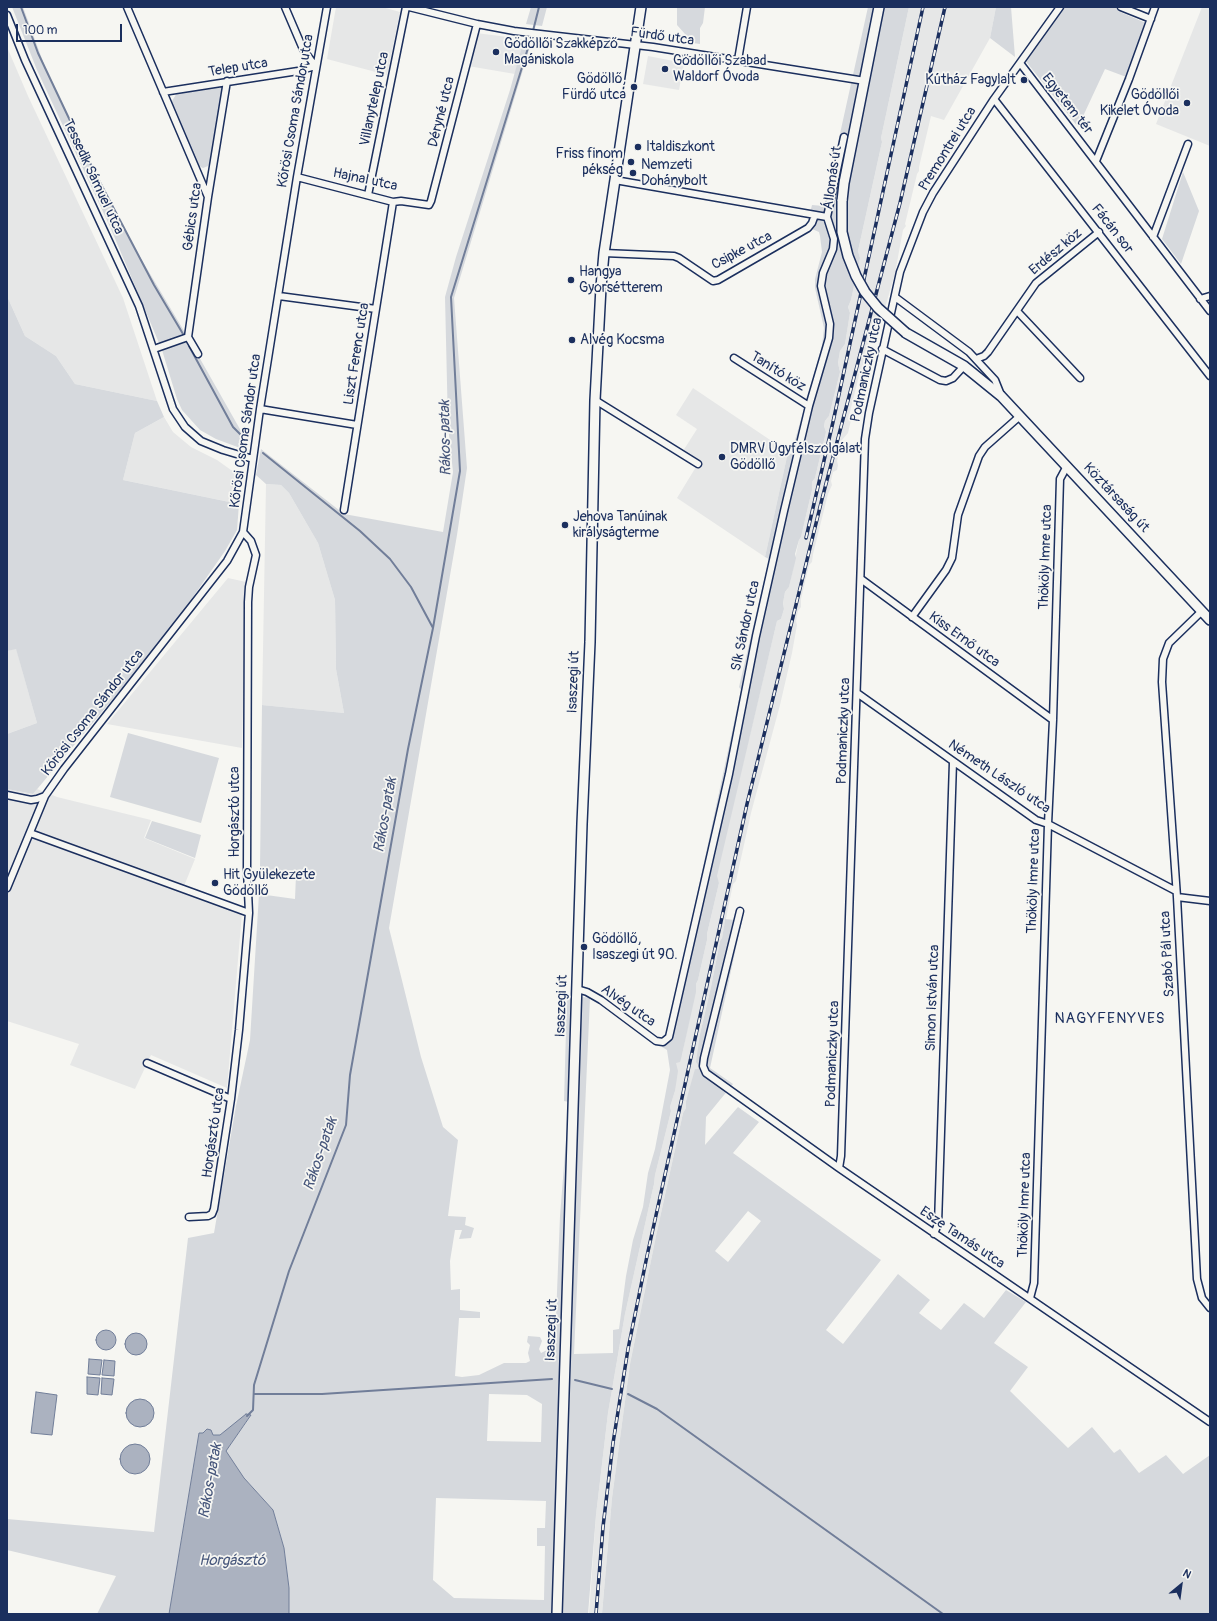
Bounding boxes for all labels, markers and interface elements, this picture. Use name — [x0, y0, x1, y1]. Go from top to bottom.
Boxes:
scale bar — [18, 16, 124, 42]
text: 100 m — [23, 23, 57, 38]
street label: Fürdő utca — [629, 24, 695, 50]
street label: Kőrösi Csoma Sándor utca — [274, 33, 318, 189]
place label: Gödöllői Szakképző Magániskola — [504, 36, 618, 68]
marker: Gödöllői Szakképző Magániskola — [491, 47, 501, 57]
street label: Villanytelep utca — [357, 50, 393, 148]
place label: Gödöllői Szabad Waldorf Óvoda — [673, 53, 767, 86]
street label: Telep utca — [207, 55, 269, 81]
marker: Gödöllői Szabad Waldorf Óvoda — [660, 64, 670, 74]
street label: Egyetem tér — [1038, 70, 1096, 138]
place label: Gödöllő, Fürdő utca — [562, 71, 626, 104]
place label: Kútház Fagylalt — [925, 72, 1016, 88]
street label: Déryné utca — [425, 75, 459, 149]
marker: Kútház Fagylalt — [1019, 75, 1029, 85]
marker: Gödöllő, Fürdő utca — [629, 82, 639, 92]
place label: Gödöllői Kikelet Óvoda — [1100, 87, 1179, 120]
marker: Gödöllői Kikelet Óvoda — [1182, 98, 1192, 108]
street label: Premontrei utca — [916, 104, 980, 194]
street label: Tessedik Sámuel utca — [59, 117, 127, 237]
place label: Italdiszkont — [646, 139, 715, 155]
marker: Italdiszkont — [633, 142, 643, 152]
street label: Állomás út — [820, 145, 846, 211]
place label: Friss finom pékség — [556, 146, 623, 178]
marker: Friss finom pékség — [626, 157, 636, 167]
place label: Nemzeti Dohánybolt — [641, 157, 707, 190]
street label: Hajnal utca — [331, 165, 399, 195]
marker: Nemzeti Dohánybolt — [628, 168, 638, 178]
street label: Gébics utca — [180, 182, 206, 252]
street label: Fácán sor — [1087, 201, 1137, 257]
street label: Erdész köz — [1026, 225, 1086, 279]
street label: Csipke utca — [709, 228, 775, 274]
place label: Hangya Gyorsétterem — [579, 264, 663, 296]
marker: Hangya Gyorsétterem — [566, 275, 576, 285]
street label: Liszt Ferenc utca — [341, 302, 373, 406]
street label: Podmaniczky utca — [848, 316, 886, 424]
place label: Alvég Kocsma — [580, 332, 665, 348]
marker: Alvég Kocsma — [567, 335, 577, 345]
street label: Tanító köz — [747, 348, 809, 396]
street label: Kőrösi Csoma Sándor utca — [227, 353, 265, 509]
water label: Rákos-patak — [436, 400, 456, 476]
place label: DMRV Ügyfélszolgálat Gödöllő — [730, 441, 860, 474]
marker: DMRV Ügyfélszolgálat Gödöllő — [717, 452, 727, 462]
street label: Köztársaság út — [1079, 460, 1153, 536]
street label: Thököly Imre utca — [1036, 504, 1056, 610]
place label: Jehova Tanúinak királyságterme — [573, 509, 667, 542]
marker: Jehova Tanúinak királyságterme — [560, 520, 570, 530]
street label: Sík Sándor utca — [728, 579, 764, 673]
street label: Kiss Ernő utca — [925, 609, 1003, 671]
street label: Kőrösi Csoma Sándor utca — [38, 647, 148, 779]
street label: Isaszegi út — [565, 650, 583, 714]
street label: Podmaniczky utca — [834, 677, 854, 785]
street label: Németh László utca — [945, 737, 1053, 817]
street label: Horgásztó utca — [227, 766, 243, 858]
water label: Rákos-patak — [371, 776, 401, 854]
street label: Thököly Imre utca — [1024, 828, 1044, 934]
place label: Hit Gyülekezete Gödöllő — [223, 867, 315, 900]
marker: Hit Gyülekezete Gödöllő — [210, 878, 220, 888]
street label: Szabó Pál utca — [1157, 910, 1179, 998]
place label: Gödöllő, Isaszegi út 90. — [592, 931, 678, 964]
marker: Gödöllő, Isaszegi út 90. — [579, 942, 589, 952]
street label: Simon István utca — [923, 944, 943, 1052]
street label: Isaszegi út — [553, 974, 571, 1038]
street label: Alvég utca — [598, 981, 658, 1031]
street label: Podmaniczky utca — [823, 1000, 843, 1108]
district label: NAGYFENYVES — [1054, 1010, 1166, 1028]
street label: Horgásztó utca — [199, 1087, 229, 1179]
water label: Rákos-patak — [300, 1115, 342, 1193]
street label: Thököly Imre utca — [1015, 1152, 1035, 1258]
street label: Esze Tamás utca — [916, 1203, 1008, 1273]
street label: Isaszegi út — [543, 1298, 561, 1362]
water label: Rákos-patak — [196, 1442, 226, 1520]
water label: Horgásztó — [199, 1552, 265, 1570]
north arrow — [1161, 1565, 1201, 1605]
text: N — [1181, 1567, 1193, 1582]

